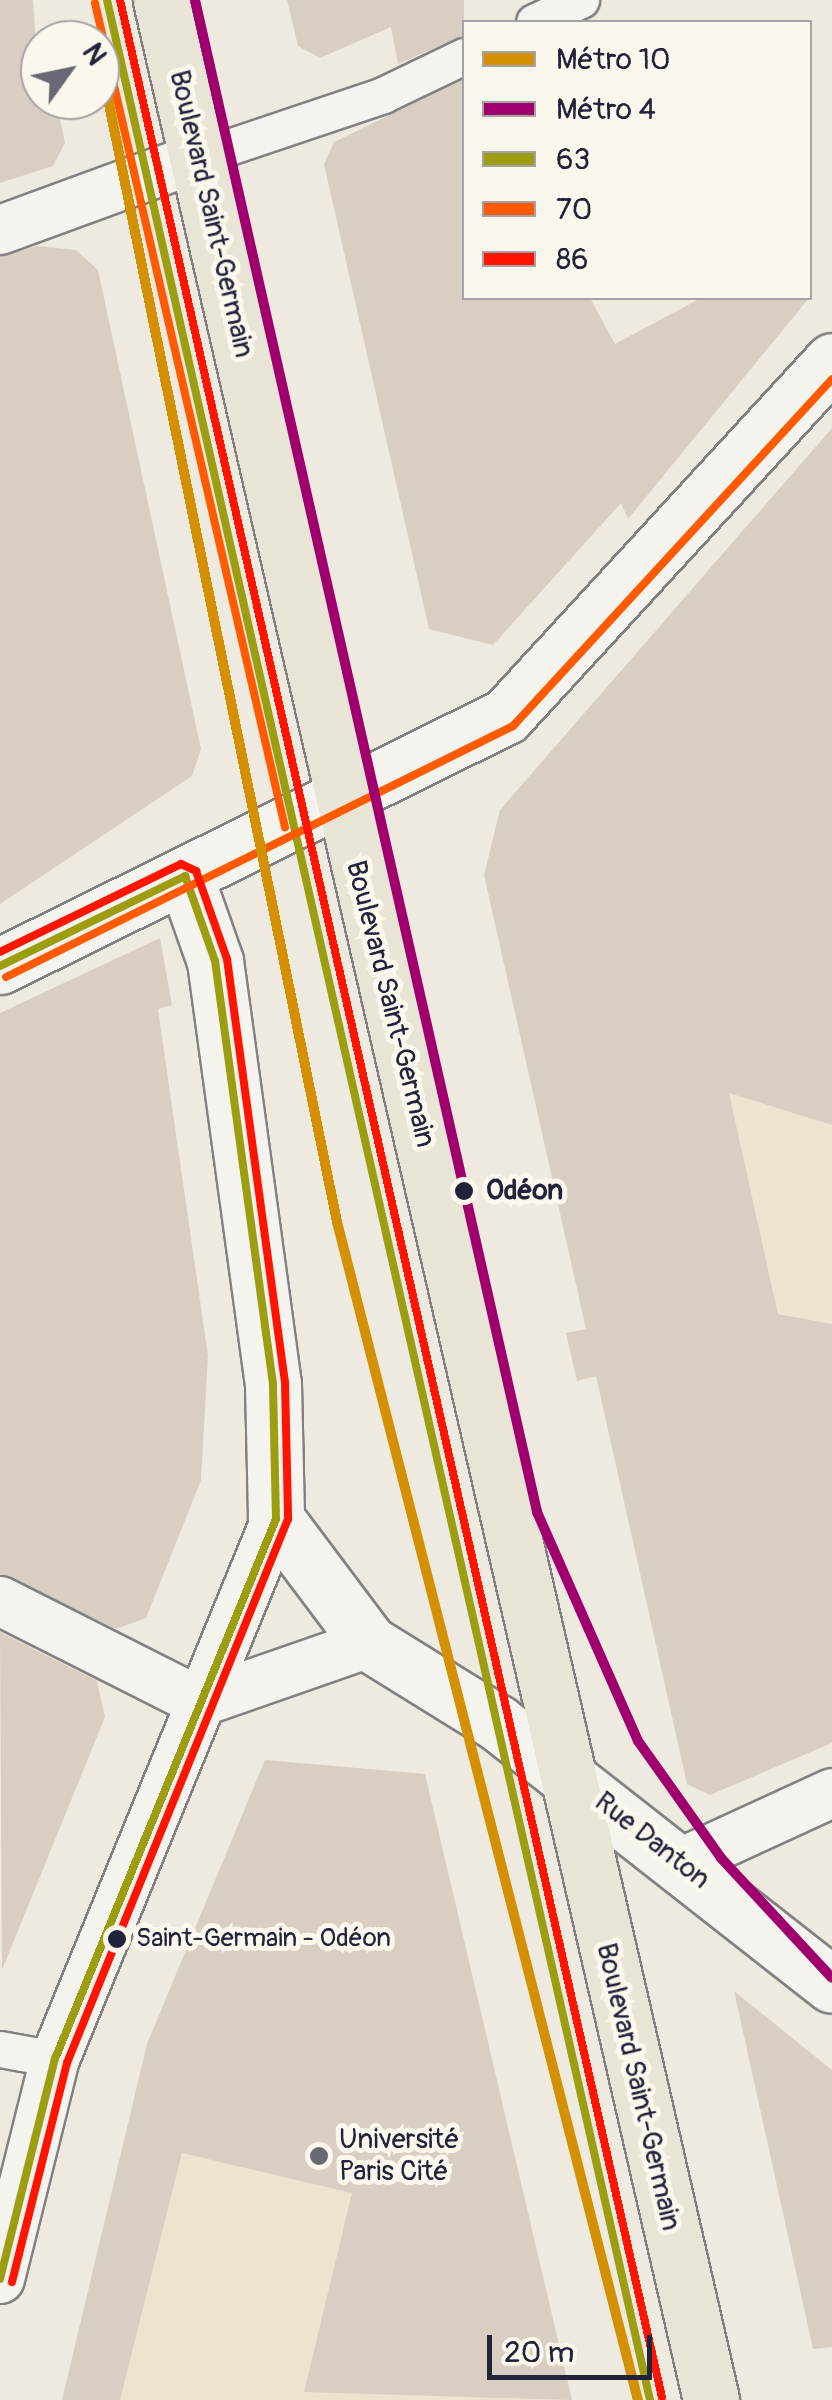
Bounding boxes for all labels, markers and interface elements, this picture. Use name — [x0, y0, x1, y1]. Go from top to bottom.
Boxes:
north arrow — [20, 20, 120, 120]
legend — [462, 20, 812, 300]
text: N — [74, 37, 114, 72]
text: Métro 10 — [556, 41, 671, 78]
street label: Boulevard Saint-Germain — [162, 67, 260, 361]
text: Métro 4 — [556, 91, 656, 128]
text: 63 — [556, 141, 590, 178]
text: 70 — [556, 191, 592, 228]
text: 86 — [556, 241, 589, 278]
street label: Boulevard Saint-Germain — [338, 857, 442, 1151]
place label: Odéon — [486, 1174, 563, 1208]
marker: Odéon — [451, 1178, 477, 1204]
street label: Rue Danton — [588, 1785, 716, 1897]
place label: Saint-Germain - Odéon — [136, 1923, 391, 1955]
marker: Saint-Germain - Odéon — [107, 1929, 127, 1949]
street label: Boulevard Saint-Germain — [589, 1940, 687, 2234]
place label: Université Paris Cité — [339, 2123, 459, 2189]
marker: Université Paris Cité — [308, 2145, 330, 2167]
scale bar — [492, 2315, 657, 2377]
text: 20 m — [504, 2334, 574, 2371]

